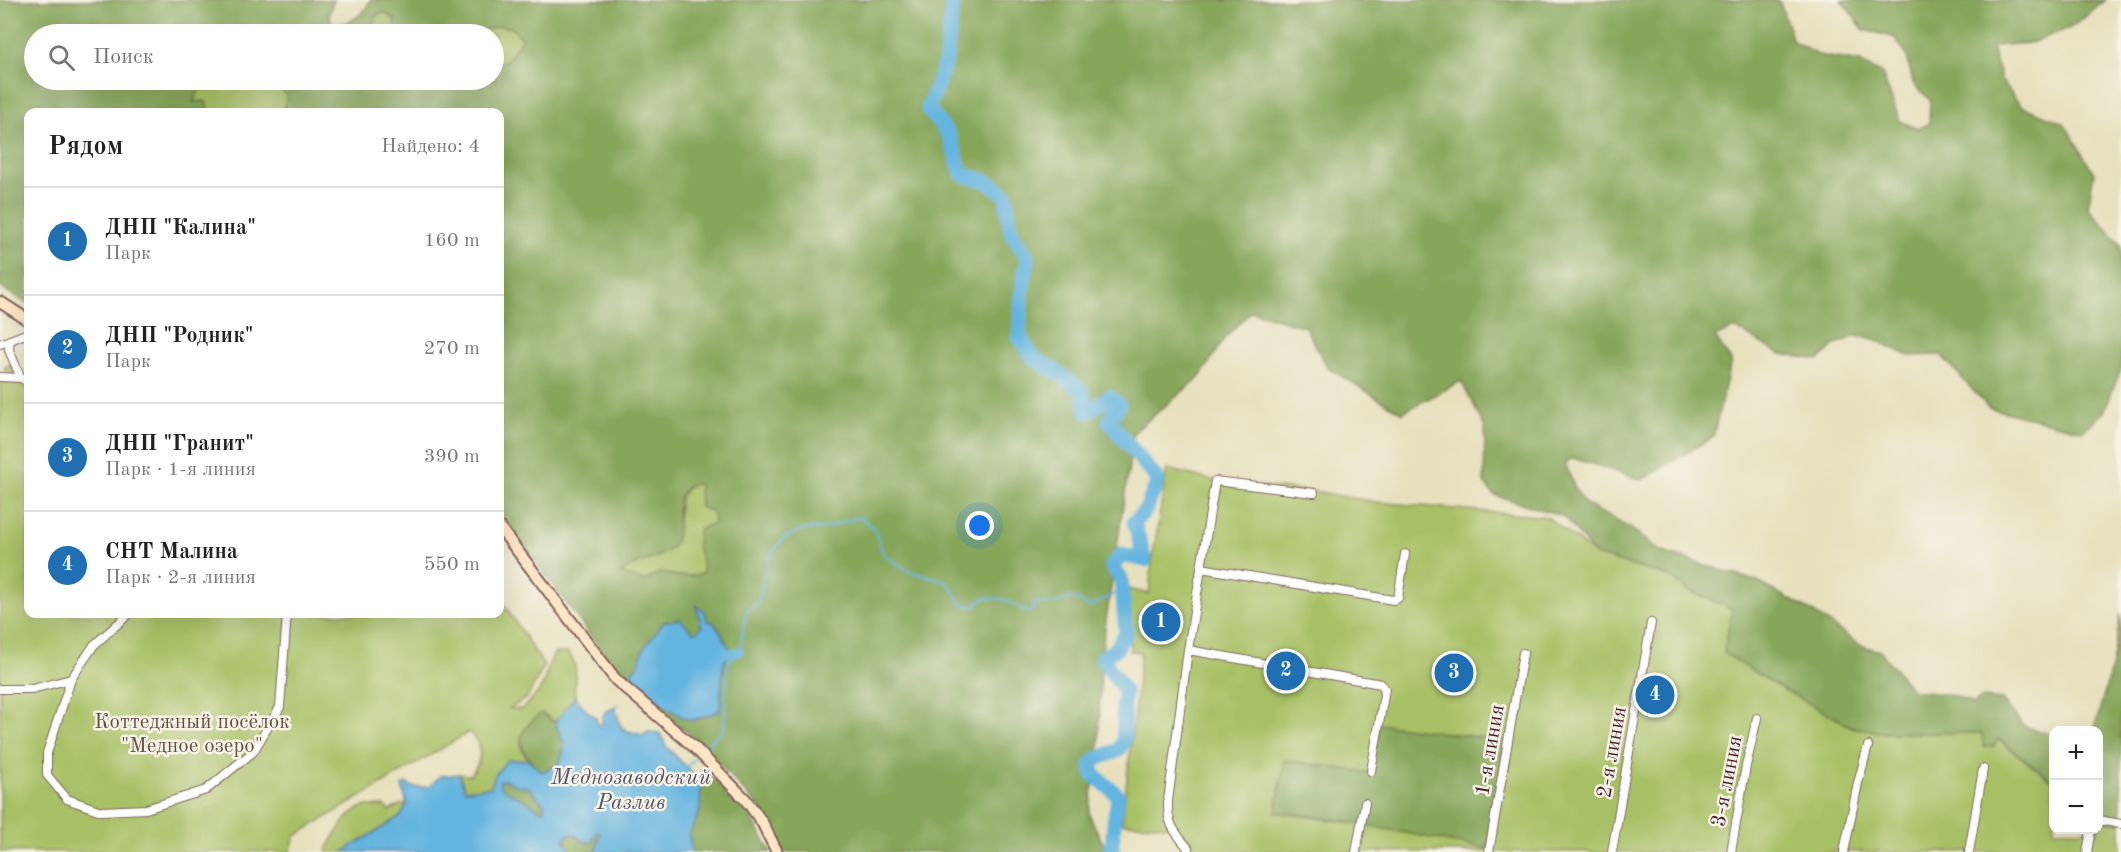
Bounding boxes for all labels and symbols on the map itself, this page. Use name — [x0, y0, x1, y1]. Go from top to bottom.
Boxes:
your location — [965, 511, 994, 540]
pin: 1 — [1142, 600, 1180, 644]
pin: 2 — [1266, 648, 1306, 694]
pin: 3 — [1434, 650, 1474, 696]
pin: 4 — [1636, 672, 1674, 718]
street label: 1-я линия — [1472, 703, 1509, 798]
street label: 2-я линия — [1594, 705, 1631, 800]
park label: Коттеджный посёлок "Медное озеро" — [94, 712, 290, 757]
street label: 3-я линия — [1708, 734, 1747, 829]
water label: Меднозаводский Разлив — [550, 767, 711, 814]

